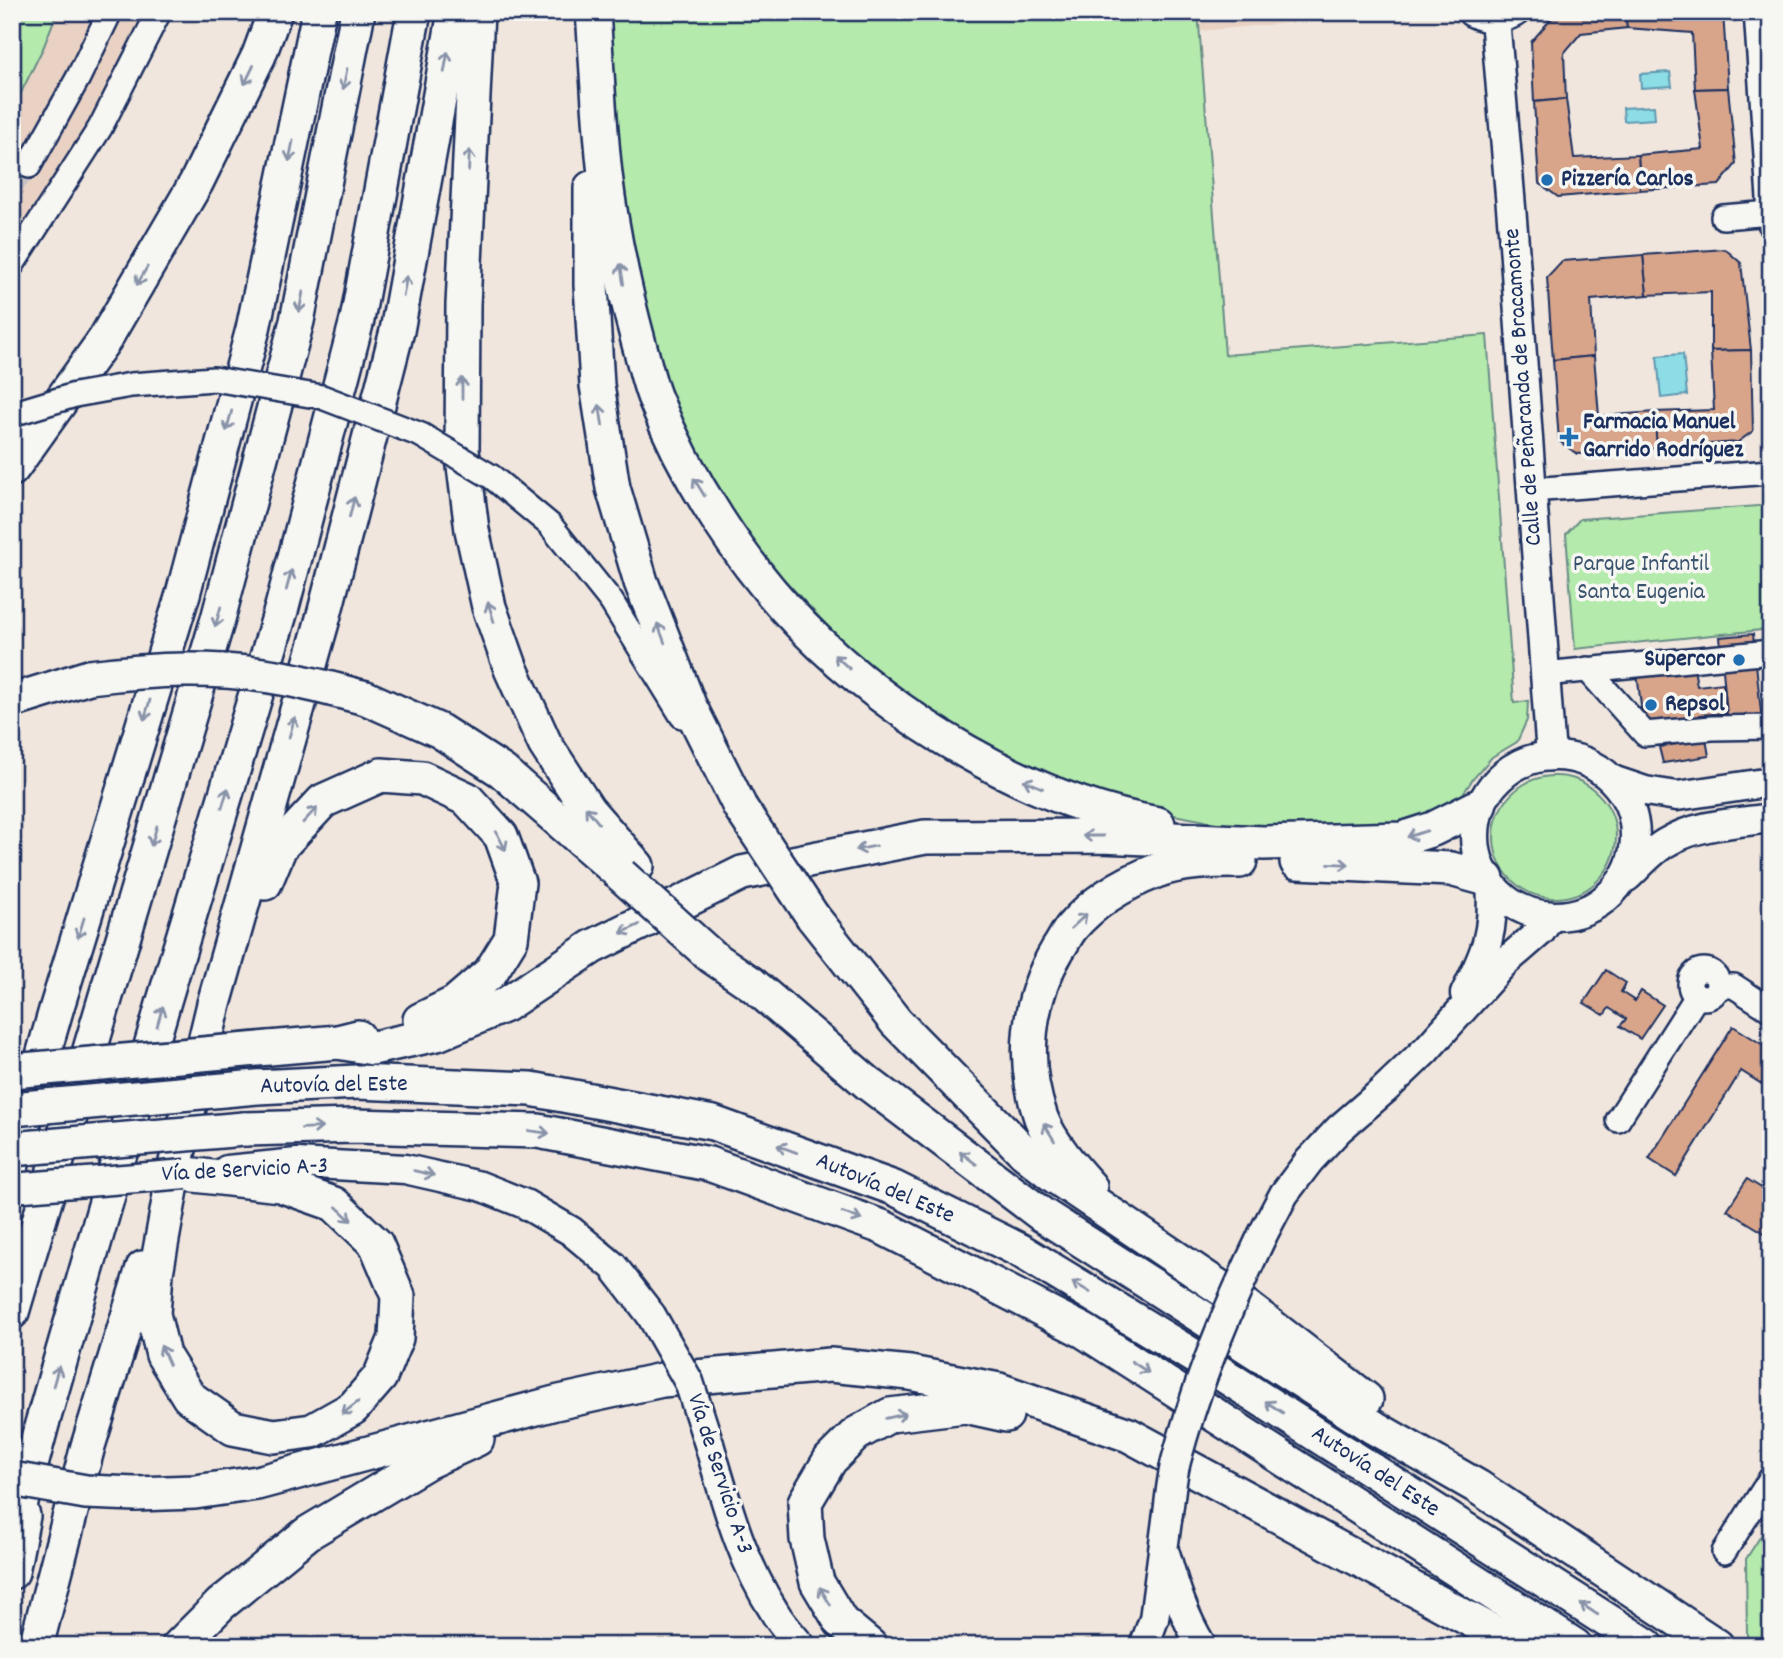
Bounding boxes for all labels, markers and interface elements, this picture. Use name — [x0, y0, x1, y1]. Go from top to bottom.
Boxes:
one-way arrow — [440, 51, 453, 74]
one-way arrow — [242, 64, 256, 85]
one-way arrow — [337, 67, 351, 90]
one-way arrow — [284, 139, 298, 162]
one-way arrow — [462, 149, 475, 172]
place label: Pizzería Carlos — [1561, 163, 1694, 197]
marker: Pizzería Carlos — [1539, 172, 1555, 188]
street label: Calle de Peñaranda de Bracamonte — [1496, 227, 1552, 547]
one-way arrow — [615, 263, 628, 286]
one-way arrow — [135, 265, 149, 285]
one-way arrow — [399, 275, 413, 298]
one-way arrow — [293, 290, 307, 313]
one-way arrow — [455, 376, 469, 399]
one-way arrow — [594, 404, 607, 427]
place label: Farmacia Manuel Garrido Rodríguez — [1583, 406, 1744, 468]
one-way arrow — [222, 409, 235, 431]
marker: Farmacia Manuel Garrido Rodríguez — [1561, 429, 1577, 445]
one-way arrow — [691, 477, 705, 497]
one-way arrow — [346, 496, 359, 519]
park label: Parque Infantil Santa Eugenia — [1573, 548, 1709, 610]
one-way arrow — [284, 569, 297, 591]
one-way arrow — [484, 602, 496, 624]
one-way arrow — [211, 606, 224, 628]
one-way arrow — [654, 623, 667, 645]
place label: Supercor — [1644, 643, 1726, 677]
marker: Supercor — [1731, 652, 1747, 668]
one-way arrow — [834, 654, 851, 671]
place label: Repsol — [1665, 688, 1725, 722]
marker: Repsol — [1643, 697, 1659, 713]
one-way arrow — [140, 699, 153, 721]
one-way arrow — [287, 716, 300, 738]
one-way arrow — [1023, 777, 1044, 790]
one-way arrow — [220, 787, 233, 809]
one-way arrow — [584, 806, 600, 824]
one-way arrow — [302, 807, 319, 824]
one-way arrow — [147, 824, 160, 846]
one-way arrow — [1081, 829, 1104, 843]
one-way arrow — [1407, 829, 1429, 841]
one-way arrow — [495, 830, 509, 851]
one-way arrow — [855, 842, 878, 856]
one-way arrow — [1327, 857, 1350, 870]
one-way arrow — [1070, 913, 1088, 929]
one-way arrow — [74, 917, 87, 939]
one-way arrow — [620, 922, 641, 936]
one-way arrow — [154, 1005, 167, 1027]
street label: Autovía del Este — [260, 1068, 408, 1104]
one-way arrow — [300, 1121, 323, 1134]
one-way arrow — [1042, 1122, 1056, 1142]
one-way arrow — [527, 1126, 550, 1139]
one-way arrow — [776, 1142, 798, 1154]
street label: Autovía del Este — [810, 1145, 960, 1233]
street label: Vía de Servicio A-3 — [161, 1150, 329, 1192]
one-way arrow — [959, 1151, 977, 1166]
one-way arrow — [412, 1167, 435, 1181]
one-way arrow — [335, 1206, 352, 1223]
one-way arrow — [841, 1211, 863, 1223]
one-way arrow — [1071, 1280, 1091, 1294]
one-way arrow — [158, 1345, 171, 1367]
one-way arrow — [1130, 1360, 1150, 1374]
one-way arrow — [50, 1365, 63, 1387]
street label: Vía de Servicio A-3 — [677, 1389, 761, 1559]
one-way arrow — [1265, 1399, 1284, 1414]
one-way arrow — [342, 1400, 360, 1415]
one-way arrow — [885, 1409, 907, 1422]
street label: Autovía del Este — [1304, 1418, 1446, 1526]
one-way arrow — [818, 1586, 832, 1606]
one-way arrow — [1580, 1602, 1600, 1616]

